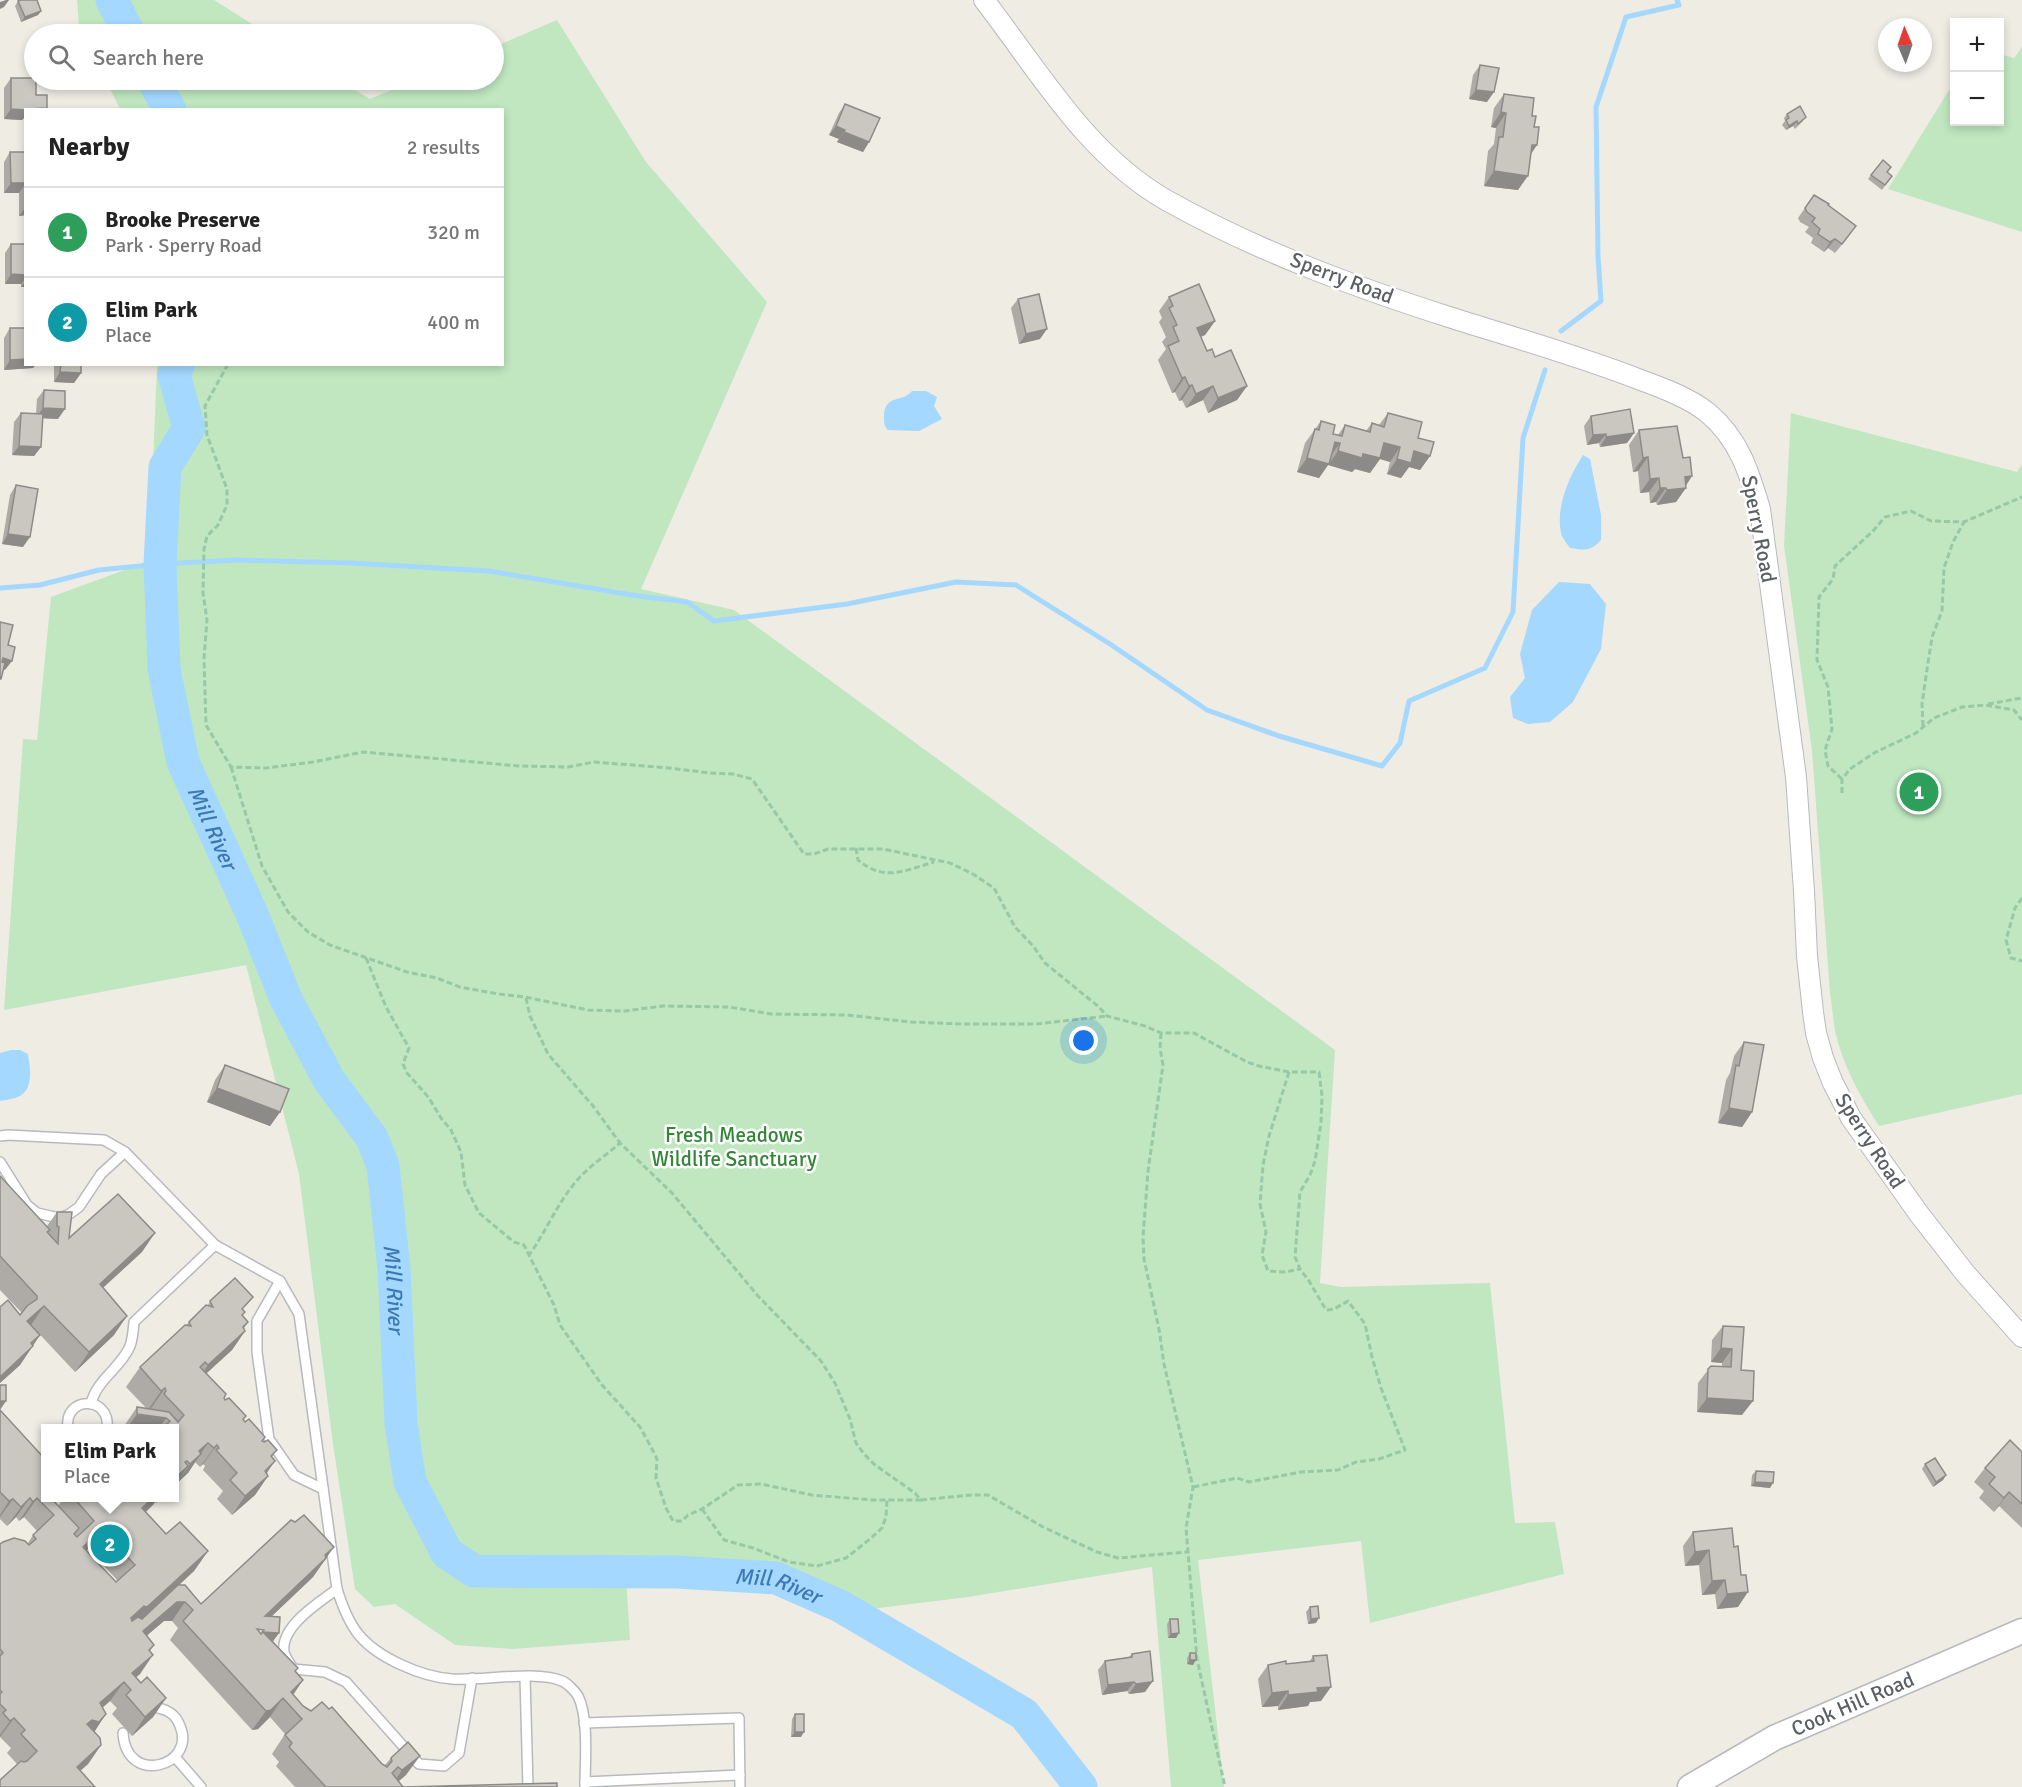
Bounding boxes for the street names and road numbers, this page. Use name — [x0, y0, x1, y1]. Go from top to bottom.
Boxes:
street label: Sperry Road — [1287, 246, 1397, 310]
street label: Sperry Road — [1736, 473, 1782, 585]
street label: Sperry Road — [1829, 1088, 1911, 1194]
street label: Cook Hill Road — [1787, 1666, 1918, 1742]

